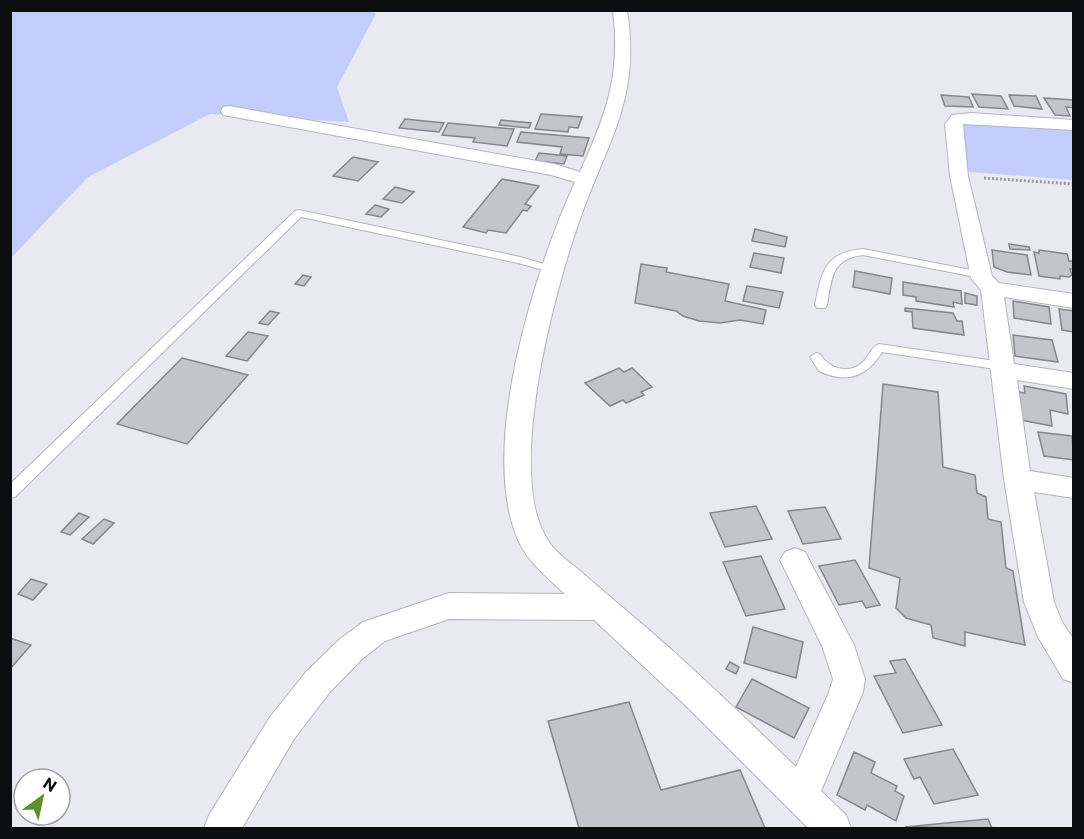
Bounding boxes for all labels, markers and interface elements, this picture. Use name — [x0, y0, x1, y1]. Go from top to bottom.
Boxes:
north arrow — [12, 767, 72, 827]
text: N — [40, 773, 61, 795]

